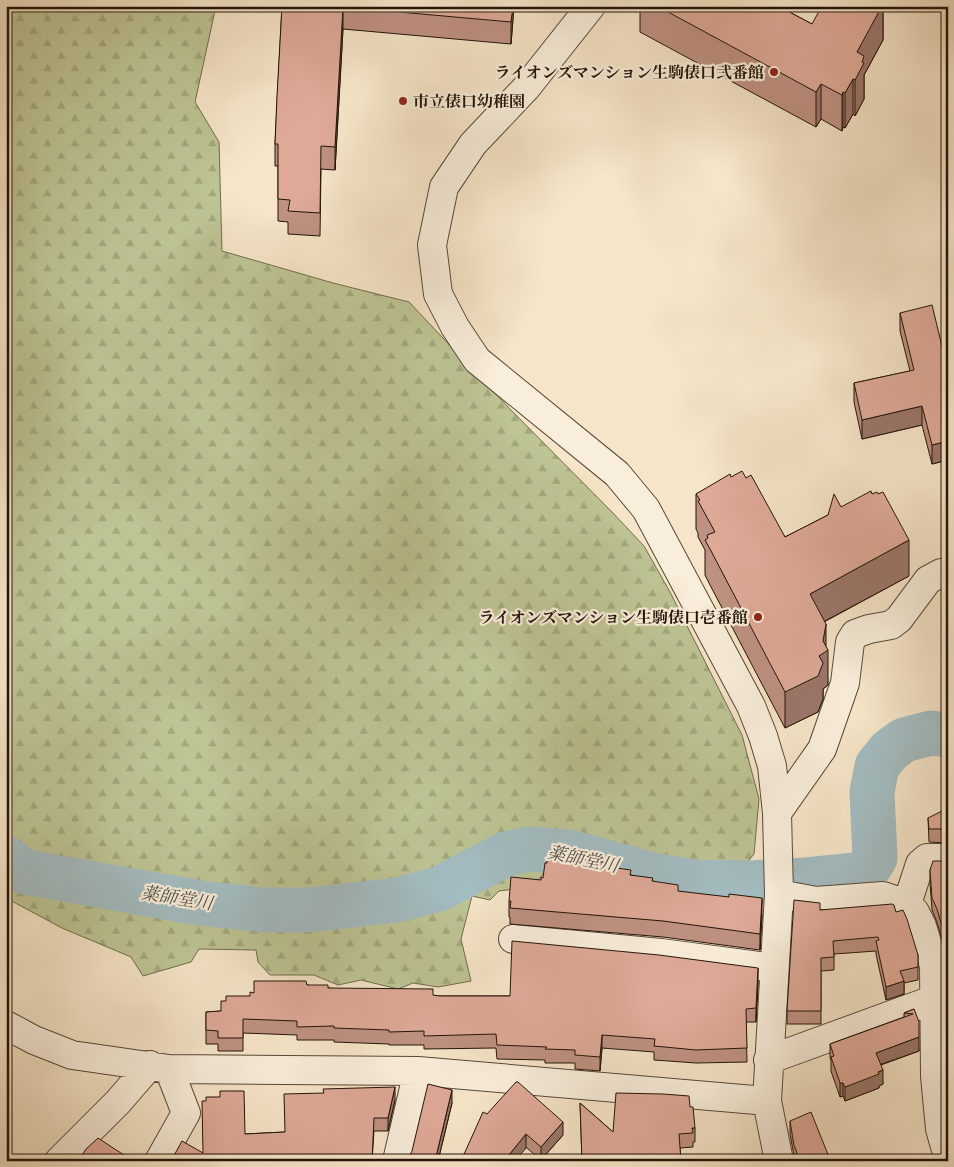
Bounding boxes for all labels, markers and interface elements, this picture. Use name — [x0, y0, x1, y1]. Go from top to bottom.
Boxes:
place label: ライオンズマンション生駒俵口弐番館 — [494, 63, 764, 83]
marker: ライオンズマンション生駒俵口弐番館 — [768, 66, 780, 78]
place label: 市立俵口幼稚園 — [413, 92, 525, 112]
marker: 市立俵口幼稚園 — [397, 95, 409, 107]
place label: ライオンズマンション生駒俵口壱番館 — [478, 608, 748, 628]
marker: ライオンズマンション生駒俵口壱番館 — [752, 611, 764, 623]
water label: 薬師堂川 — [545, 841, 622, 879]
water label: 薬師堂川 — [140, 882, 216, 916]

